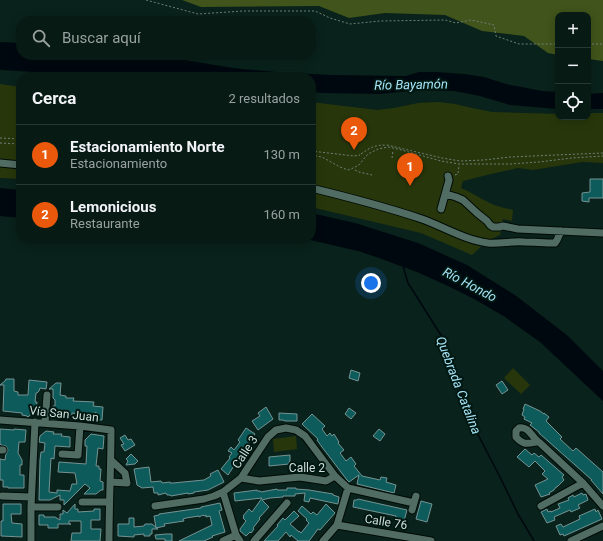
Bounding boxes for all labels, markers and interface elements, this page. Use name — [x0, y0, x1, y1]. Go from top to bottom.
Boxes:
map controls — [555, 12, 591, 120]
button: + — [555, 12, 591, 48]
search box — [16, 16, 316, 60]
icon: search — [30, 27, 52, 49]
text: Buscar aquí — [62, 29, 141, 47]
button: − — [555, 48, 591, 84]
water label: Río Bayamón — [374, 76, 448, 93]
button: locate — [555, 84, 591, 120]
text: Cerca — [32, 88, 76, 108]
text: 2 resultados — [228, 91, 300, 106]
pin: 2 — [341, 117, 367, 150]
text: Estacionamiento Norte — [70, 138, 225, 156]
text: 1 — [41, 147, 49, 162]
text: 130 m — [263, 147, 300, 162]
pin: 1 — [397, 153, 423, 186]
text: Estacionamiento — [70, 156, 167, 171]
text: Lemonicious — [70, 198, 156, 216]
text: 2 — [41, 207, 49, 222]
text: 160 m — [263, 207, 300, 222]
text: Restaurante — [70, 216, 140, 231]
water label: Río Hondo — [440, 264, 499, 305]
your location — [361, 273, 381, 293]
water label: Quebrada Catalina — [433, 334, 484, 436]
street label: Vía San Juan — [29, 403, 99, 425]
street label: Calle 3 — [229, 433, 261, 471]
street label: Calle 2 — [289, 461, 325, 475]
street label: Calle 76 — [364, 512, 409, 532]

